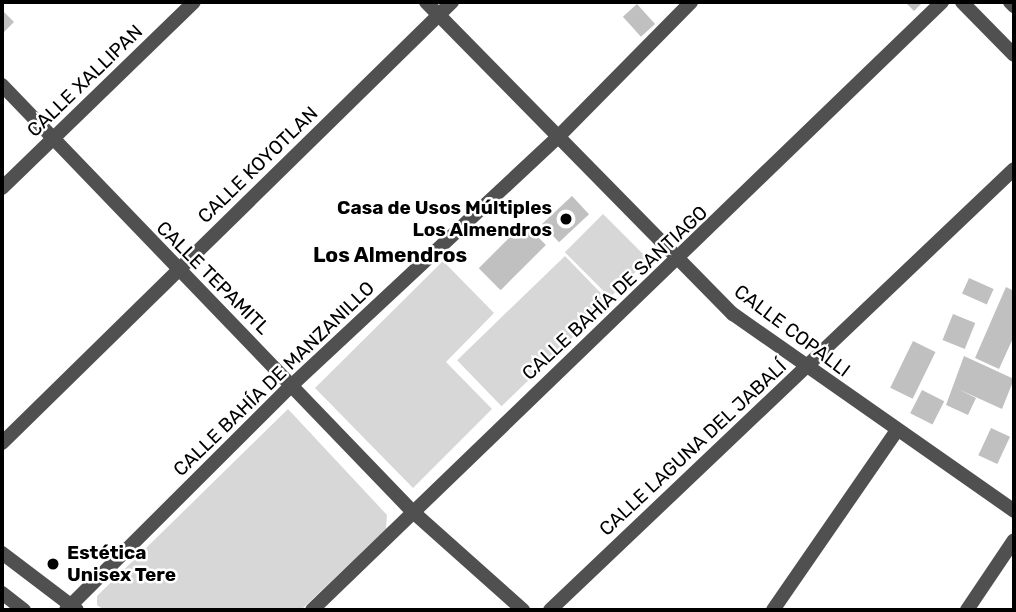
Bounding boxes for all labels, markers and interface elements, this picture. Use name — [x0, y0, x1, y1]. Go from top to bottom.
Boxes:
street label: CALLE XALLIPAN — [23, 20, 147, 142]
street label: CALLE KOYOTLAN — [193, 102, 323, 228]
place label: Casa de Usos Múltiples Los Almendros — [337, 197, 552, 241]
street label: CALLE BAHÍA DE SANTIAGO — [517, 201, 713, 385]
marker: Casa de Usos Múltiples Los Almendros — [558, 211, 574, 227]
street label: CALLE TEPAMITL — [151, 216, 275, 340]
district label: Los Almendros — [313, 242, 467, 268]
street label: CALLE BAHÍA DE MANZANILLO — [169, 277, 379, 481]
street label: CALLE COPALLI — [730, 280, 854, 382]
street label: CALLE LAGUNA DEL JABALÍ — [594, 355, 792, 541]
place label: Estética Unisex Tere — [67, 542, 177, 586]
marker: Estética Unisex Tere — [45, 556, 61, 572]

